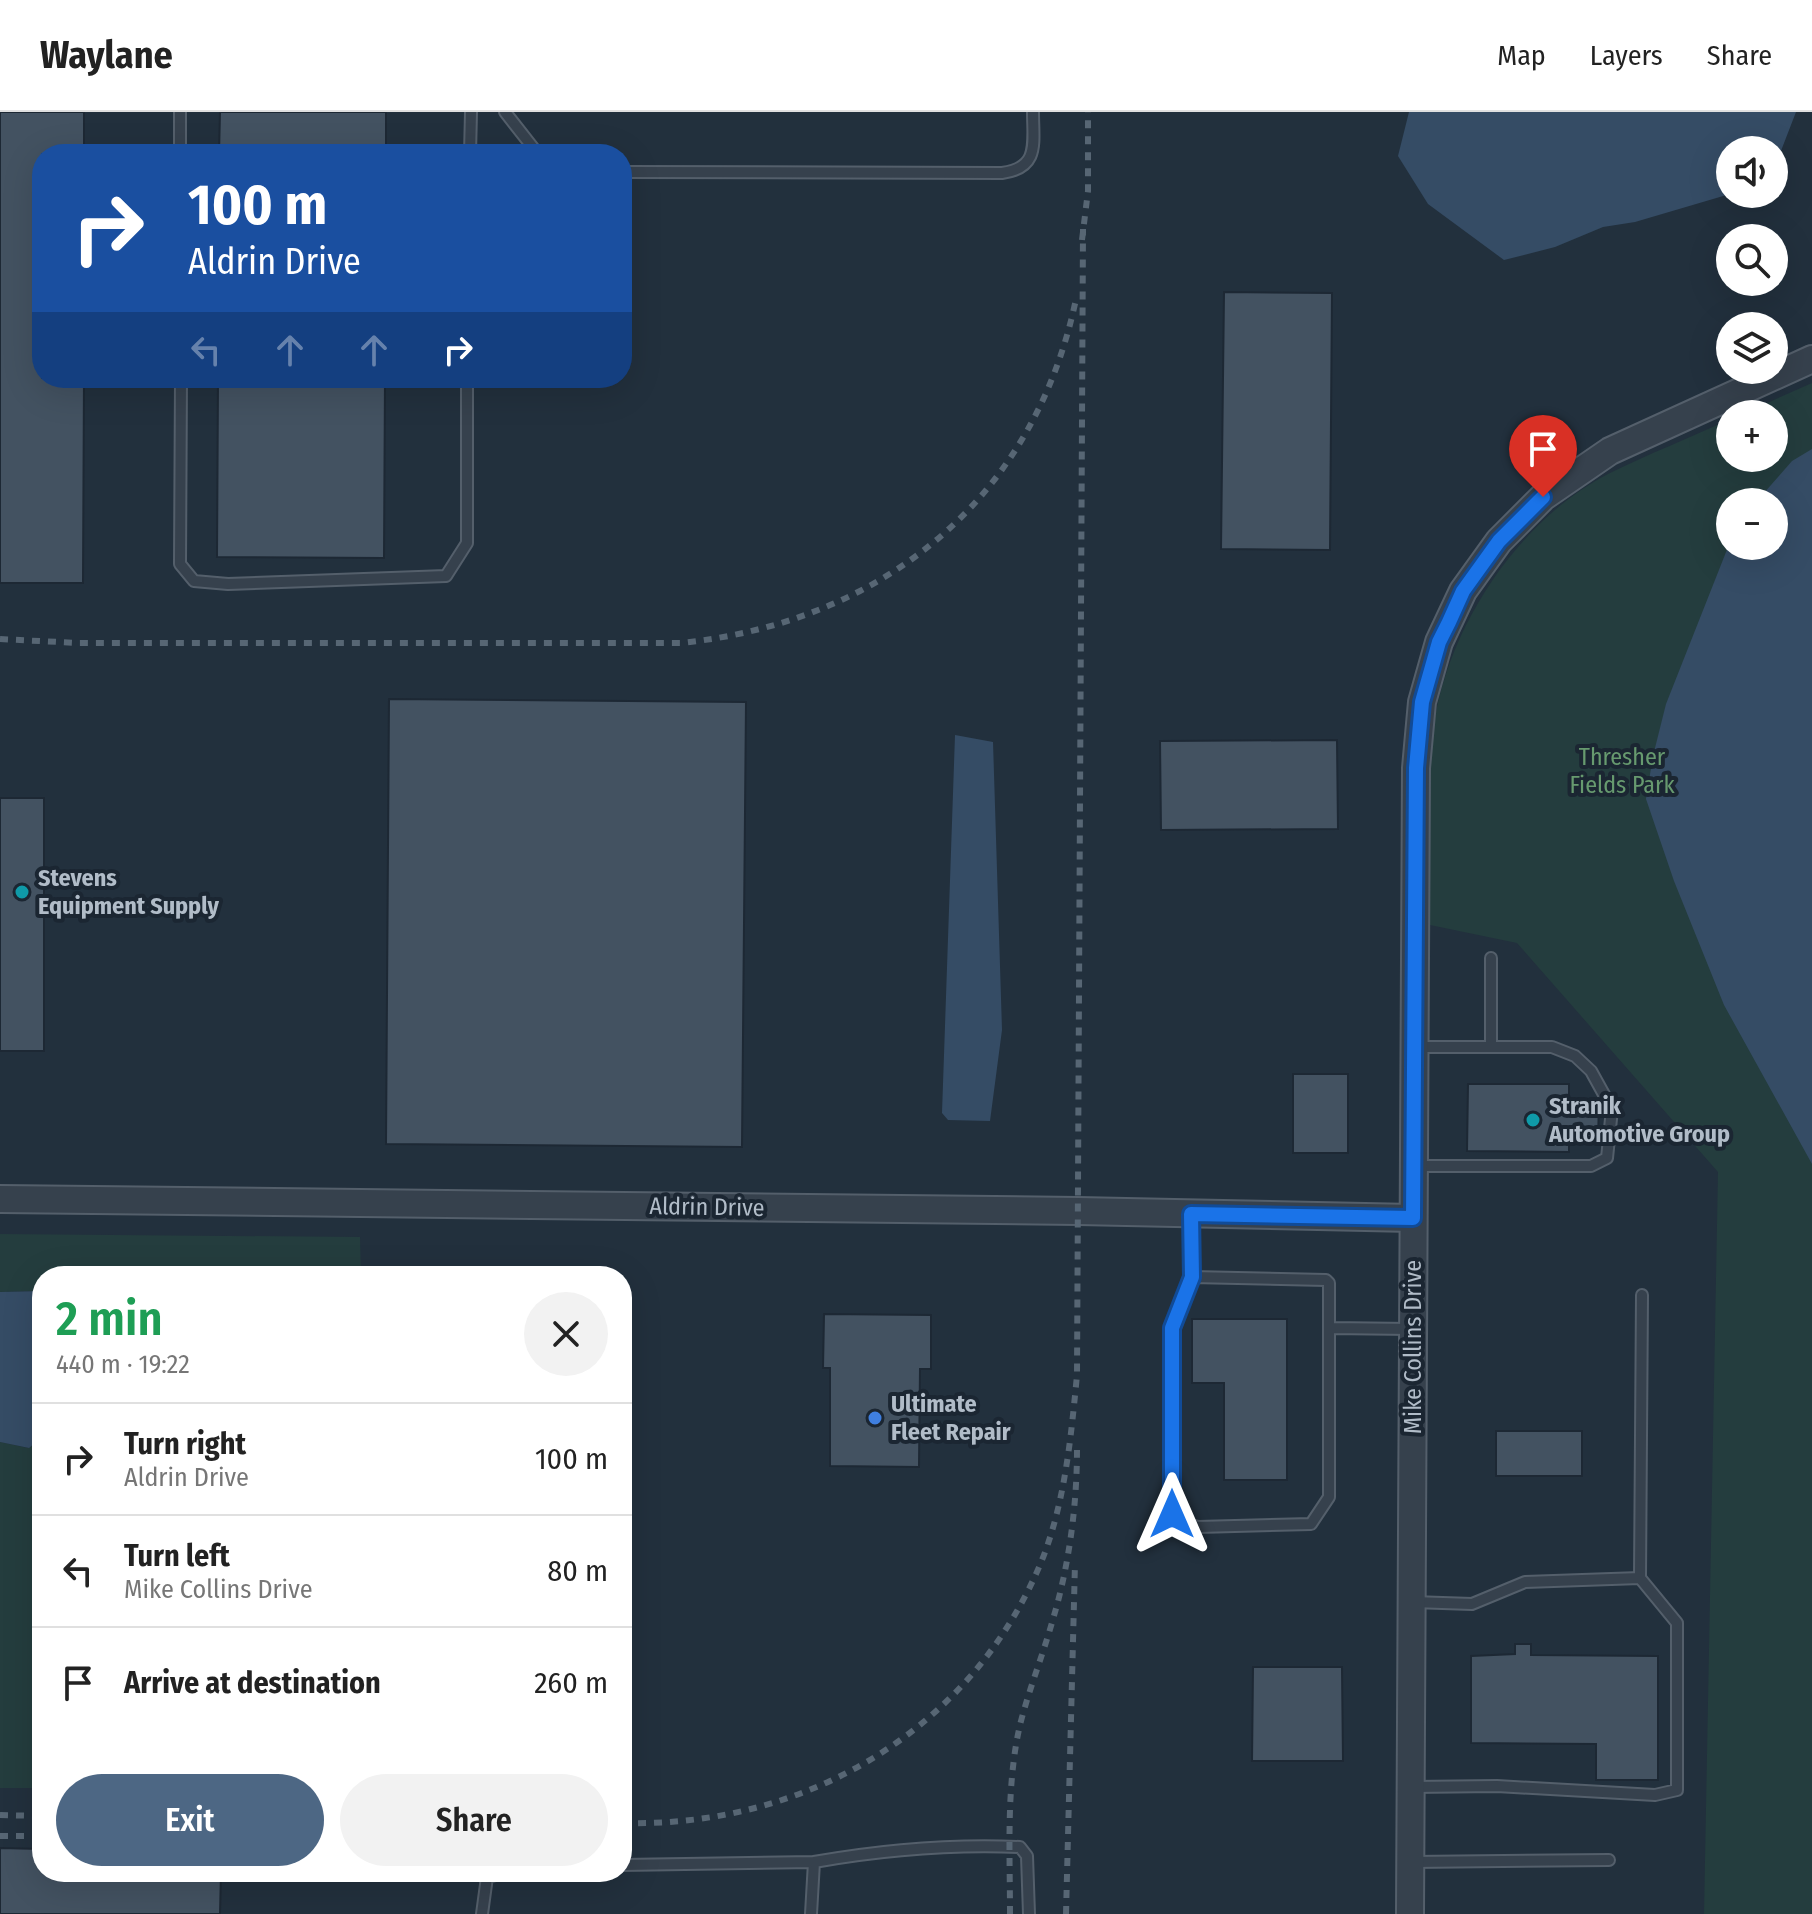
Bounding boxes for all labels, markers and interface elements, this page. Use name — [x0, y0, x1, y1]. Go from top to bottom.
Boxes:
text: Waylane — [40, 32, 173, 78]
text: Map — [1497, 39, 1546, 72]
text: Layers — [1590, 39, 1663, 72]
text: Share — [1707, 39, 1772, 72]
map controls — [1716, 136, 1788, 560]
button: sound — [1716, 136, 1788, 208]
text: 100 m — [188, 172, 327, 239]
icon: right — [56, 176, 160, 280]
button: search — [1716, 224, 1788, 296]
text: Aldrin Drive — [188, 240, 361, 284]
button: layers — [1716, 312, 1788, 384]
icon: left — [184, 328, 228, 372]
icon: ahead — [268, 328, 312, 372]
icon: ahead — [352, 328, 396, 372]
icon: right — [436, 328, 480, 372]
button: + — [1716, 400, 1788, 472]
pin — [1509, 415, 1577, 497]
icon: arrive — [1521, 427, 1565, 471]
button: − — [1716, 488, 1788, 560]
park label: Thresher Fields Park — [1569, 743, 1675, 799]
place label: Stevens Equipment Supply — [38, 864, 219, 920]
marker: Stevens Equipment Supply — [13, 883, 31, 901]
place label: Stranik Automotive Group — [1548, 1092, 1730, 1148]
marker: Stranik Automotive Group — [1524, 1111, 1542, 1129]
street label: Aldrin Drive — [649, 1192, 765, 1222]
street label: Mike Collins Drive — [1399, 1260, 1427, 1434]
text: 2 min — [56, 1290, 163, 1348]
button: close — [524, 1292, 608, 1376]
text: 440 m · 19:22 — [56, 1349, 190, 1380]
place label: Ultimate Fleet Repair — [891, 1390, 1011, 1446]
marker: Ultimate Fleet Repair — [866, 1409, 884, 1427]
text: Turn right — [124, 1426, 246, 1462]
icon: right — [56, 1437, 100, 1481]
text: 100 m — [535, 1441, 608, 1477]
text: Aldrin Drive — [124, 1462, 249, 1493]
position arrow — [1130, 1472, 1214, 1556]
text: Turn left — [124, 1538, 230, 1574]
icon: left — [56, 1549, 100, 1593]
text: 80 m — [547, 1553, 608, 1589]
text: Mike Collins Drive — [124, 1574, 312, 1605]
icon: arrive — [56, 1661, 100, 1705]
text: Arrive at destination — [124, 1665, 381, 1701]
text: 260 m — [534, 1665, 608, 1701]
button: Exit — [56, 1774, 324, 1866]
button: Share — [340, 1774, 608, 1866]

